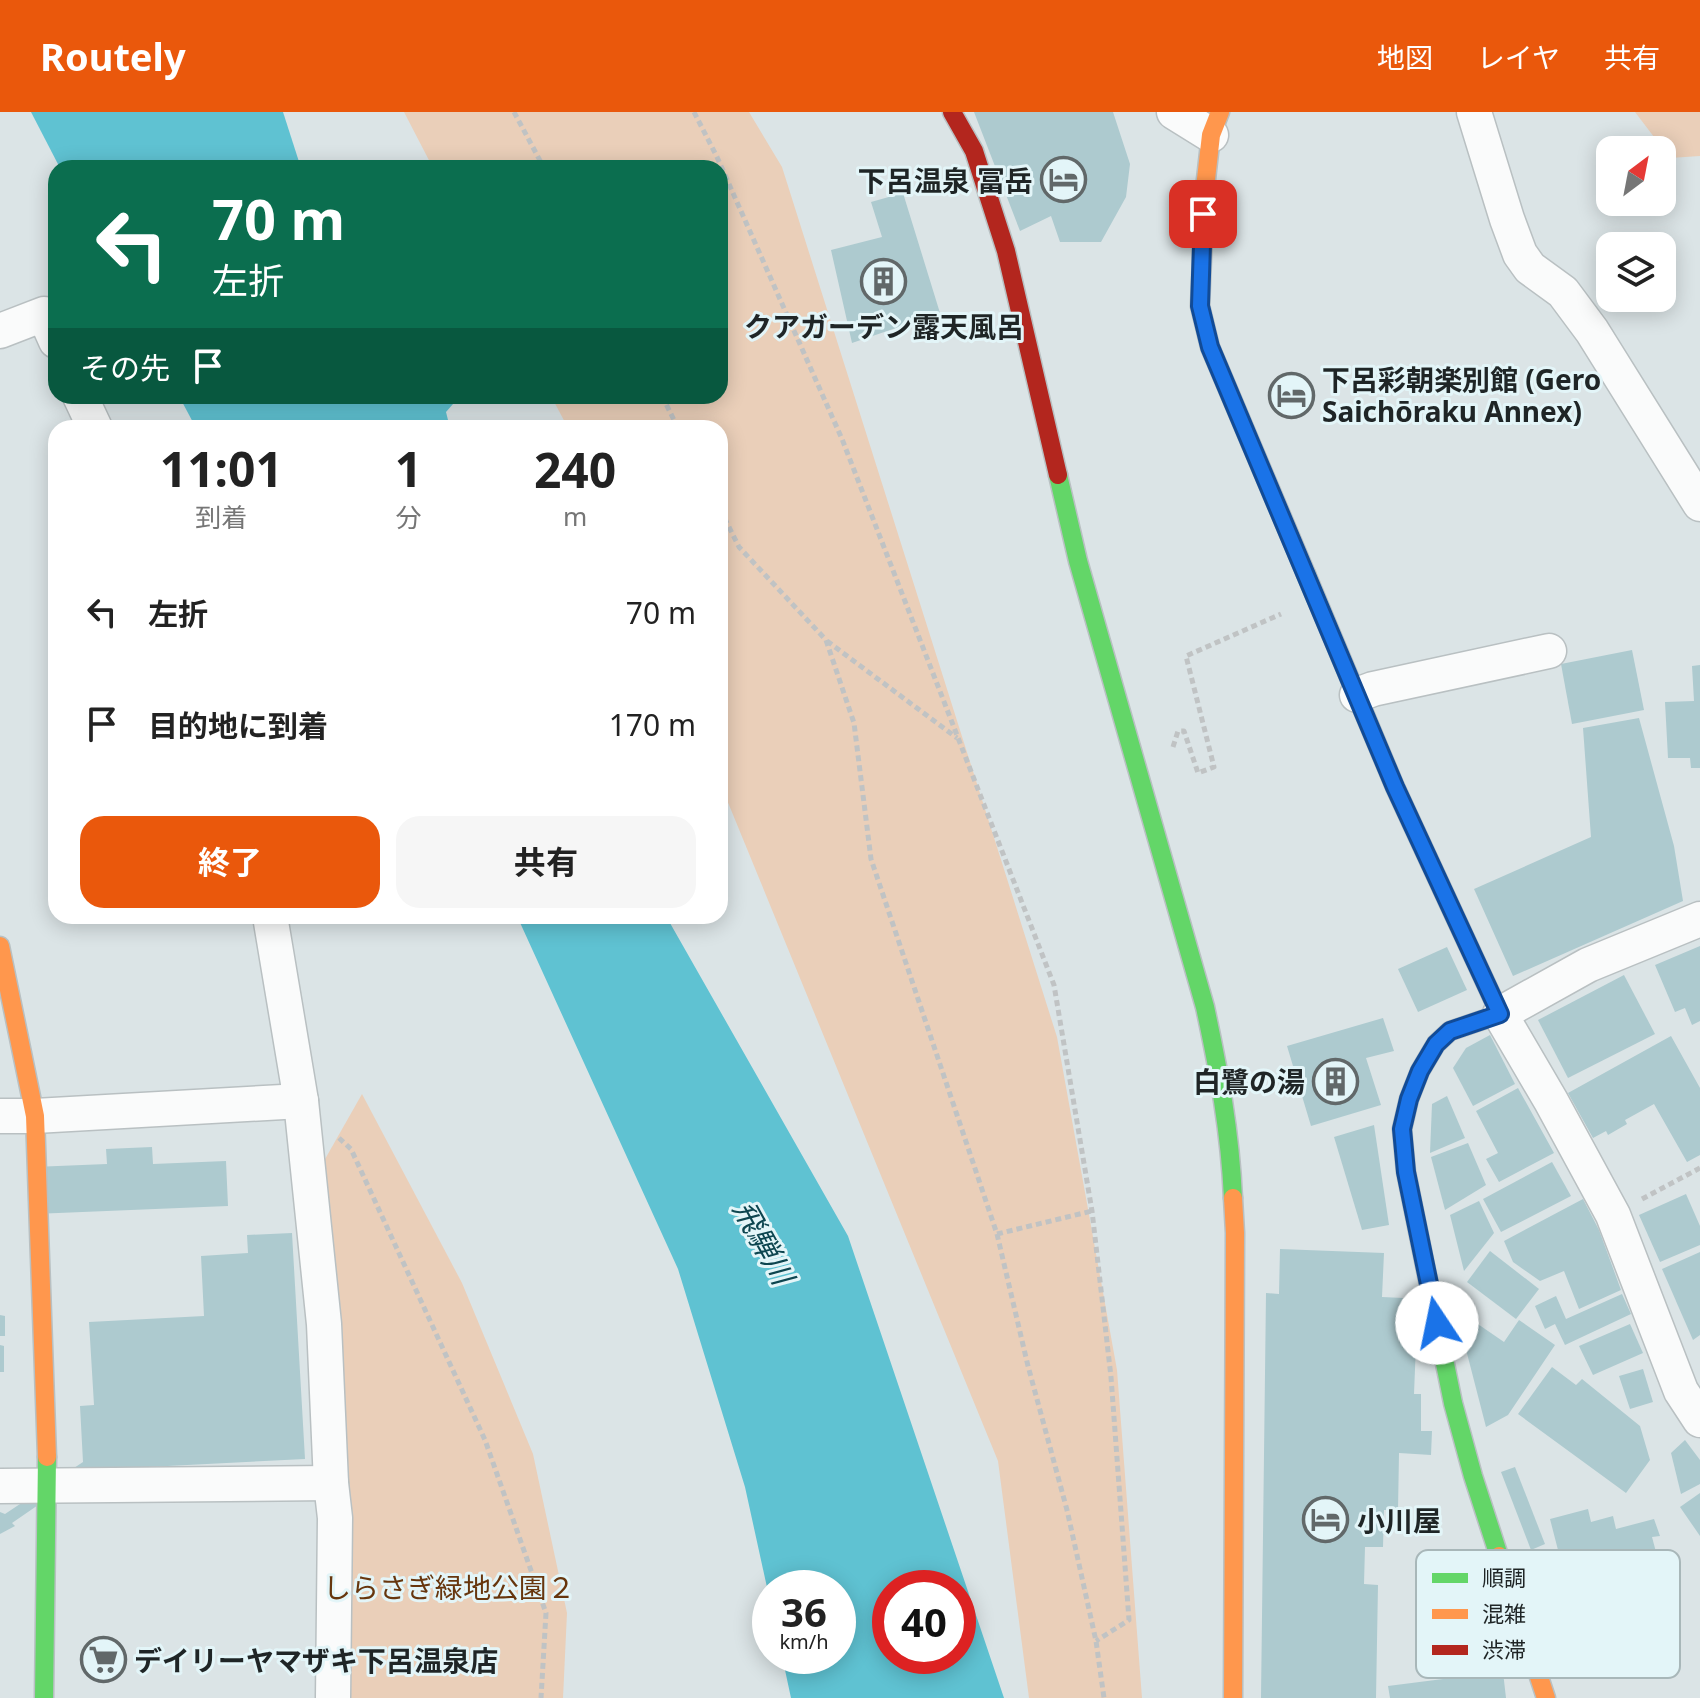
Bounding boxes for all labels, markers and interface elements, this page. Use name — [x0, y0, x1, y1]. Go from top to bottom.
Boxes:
text: Routely — [40, 30, 186, 82]
text: 地図 — [1377, 38, 1433, 76]
text: レイヤ — [1477, 38, 1560, 76]
text: 共有 — [1604, 38, 1660, 76]
north arrow — [1596, 136, 1676, 216]
map controls — [1596, 136, 1676, 312]
hotel icon: 下呂温泉 冨岳 — [1040, 156, 1088, 204]
place label: 下呂温泉 冨岳 — [858, 161, 1033, 199]
text: 70 m — [212, 180, 345, 256]
pin — [1169, 180, 1237, 248]
icon: left — [80, 192, 184, 296]
icon: arrive — [1181, 192, 1225, 236]
button: layers — [1596, 232, 1676, 312]
text: 左折 — [212, 256, 284, 305]
building icon: クアガーデン露天風呂 — [860, 257, 908, 305]
place label: クアガーデン露天風呂 — [744, 307, 1024, 345]
icon: arrive — [186, 344, 230, 388]
text: その先 — [80, 347, 170, 388]
place label: 下呂彩朝楽別館 (Gero Saichōraku Annex) — [1322, 360, 1601, 430]
hotel icon: 下呂彩朝楽別館 (Gero Saichōraku Annex) — [1267, 371, 1315, 419]
text: 11:01 — [160, 436, 283, 501]
text: 1 — [395, 436, 422, 501]
text: 240 — [534, 437, 616, 502]
text: m — [563, 498, 587, 534]
text: 到着 — [195, 499, 247, 535]
text: 分 — [395, 499, 421, 535]
icon: left — [80, 590, 124, 634]
text: 70 m — [626, 592, 696, 633]
text: 左折 — [148, 593, 208, 634]
icon: arrive — [80, 702, 124, 746]
text: 170 m — [609, 704, 696, 745]
text: 目的地に到着 — [148, 705, 328, 746]
button: 終了 — [80, 816, 380, 908]
button: 共有 — [396, 816, 696, 908]
building icon: 白鷺の湯 — [1312, 1057, 1360, 1105]
place label: 白鷺の湯 — [1193, 1062, 1305, 1100]
water label: 飛騨川 — [724, 1193, 805, 1294]
position arrow — [1395, 1281, 1479, 1365]
hotel icon: 小川屋 — [1302, 1496, 1350, 1544]
place label: 小川屋 — [1357, 1501, 1441, 1539]
legend — [1416, 1550, 1680, 1678]
text: 順調 — [1482, 1562, 1526, 1592]
park label: しらさぎ緑地公園２ — [323, 1568, 575, 1606]
speed limit sign: 40 — [872, 1570, 976, 1674]
text: 36 — [781, 1584, 827, 1639]
text: 混雑 — [1482, 1598, 1526, 1628]
text: km/h — [779, 1628, 829, 1655]
text: 渋滞 — [1482, 1634, 1526, 1664]
supermarket icon: デイリーヤマザキ下呂温泉店 — [79, 1636, 127, 1684]
place label: デイリーヤマザキ下呂温泉店 — [134, 1641, 498, 1679]

